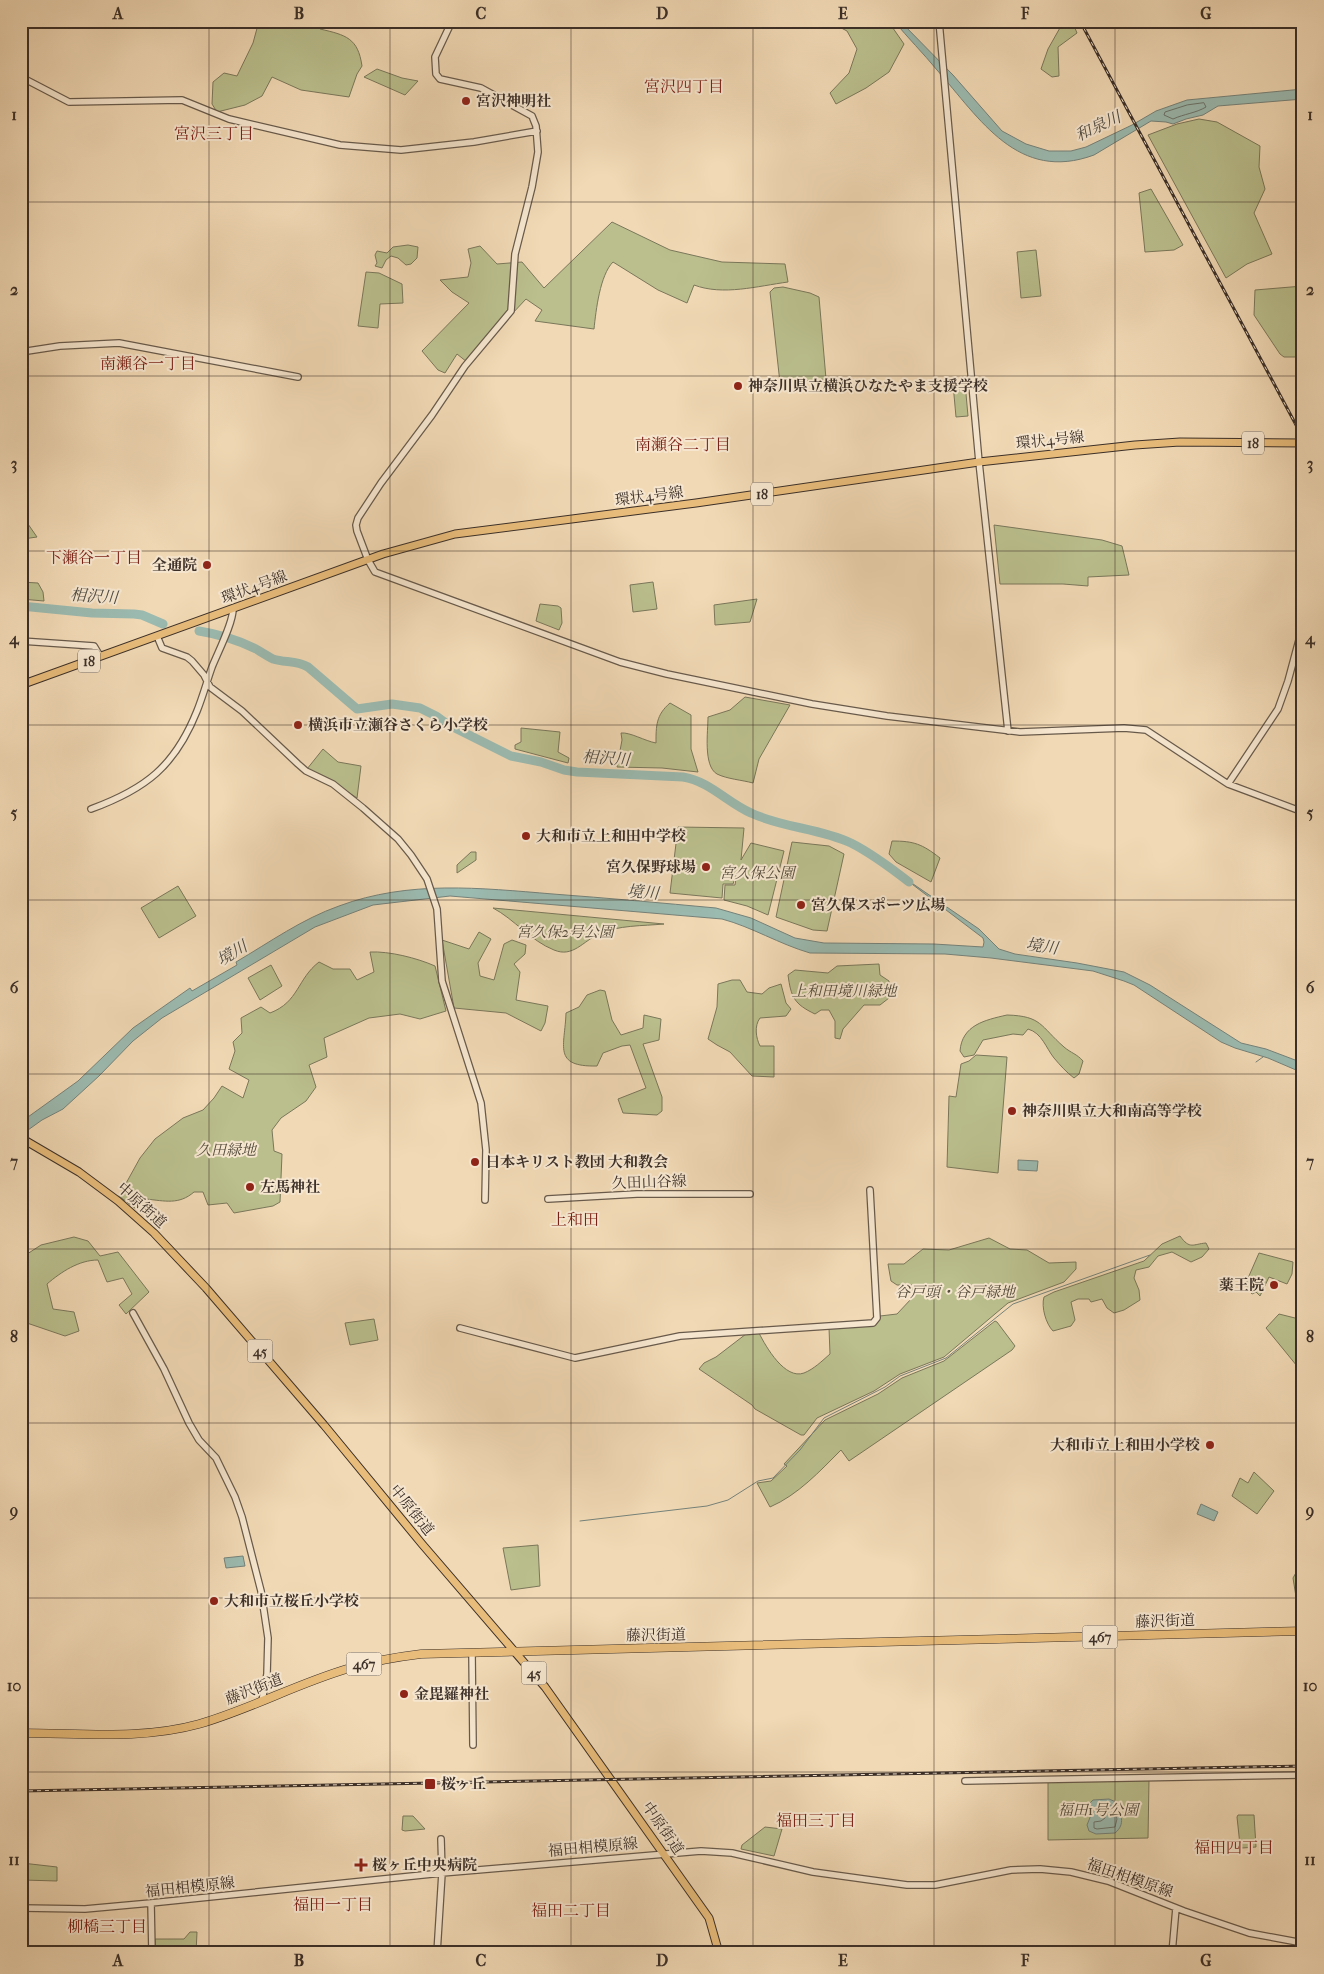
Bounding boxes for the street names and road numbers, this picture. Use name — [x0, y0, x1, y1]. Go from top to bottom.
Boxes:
street label: 環状4号線 — [1015, 427, 1085, 453]
road number: 18 — [1242, 432, 1264, 454]
road number: 18 — [751, 482, 773, 506]
street label: 環状4号線 — [614, 483, 684, 509]
street label: 環状4号線 — [219, 567, 289, 607]
road number: 18 — [78, 649, 100, 672]
street label: 久田山谷線 — [611, 1172, 687, 1192]
street label: 中原街道 — [114, 1178, 170, 1232]
road number: 45 — [248, 1340, 272, 1362]
street label: 中原街道 — [386, 1481, 438, 1539]
street label: 藤沢街道 — [1135, 1611, 1195, 1631]
street label: 藤沢街道 — [626, 1625, 686, 1645]
road number: 467 — [1082, 1625, 1118, 1648]
road number: 467 — [346, 1652, 382, 1676]
road number: 45 — [522, 1662, 546, 1685]
street label: 藤沢街道 — [223, 1670, 285, 1708]
street label: 中原街道 — [638, 1798, 688, 1858]
street label: 福田相模原線 — [547, 1834, 639, 1860]
street label: 福田相模原線 — [1085, 1855, 1175, 1901]
street label: 福田相模原線 — [144, 1873, 236, 1901]

